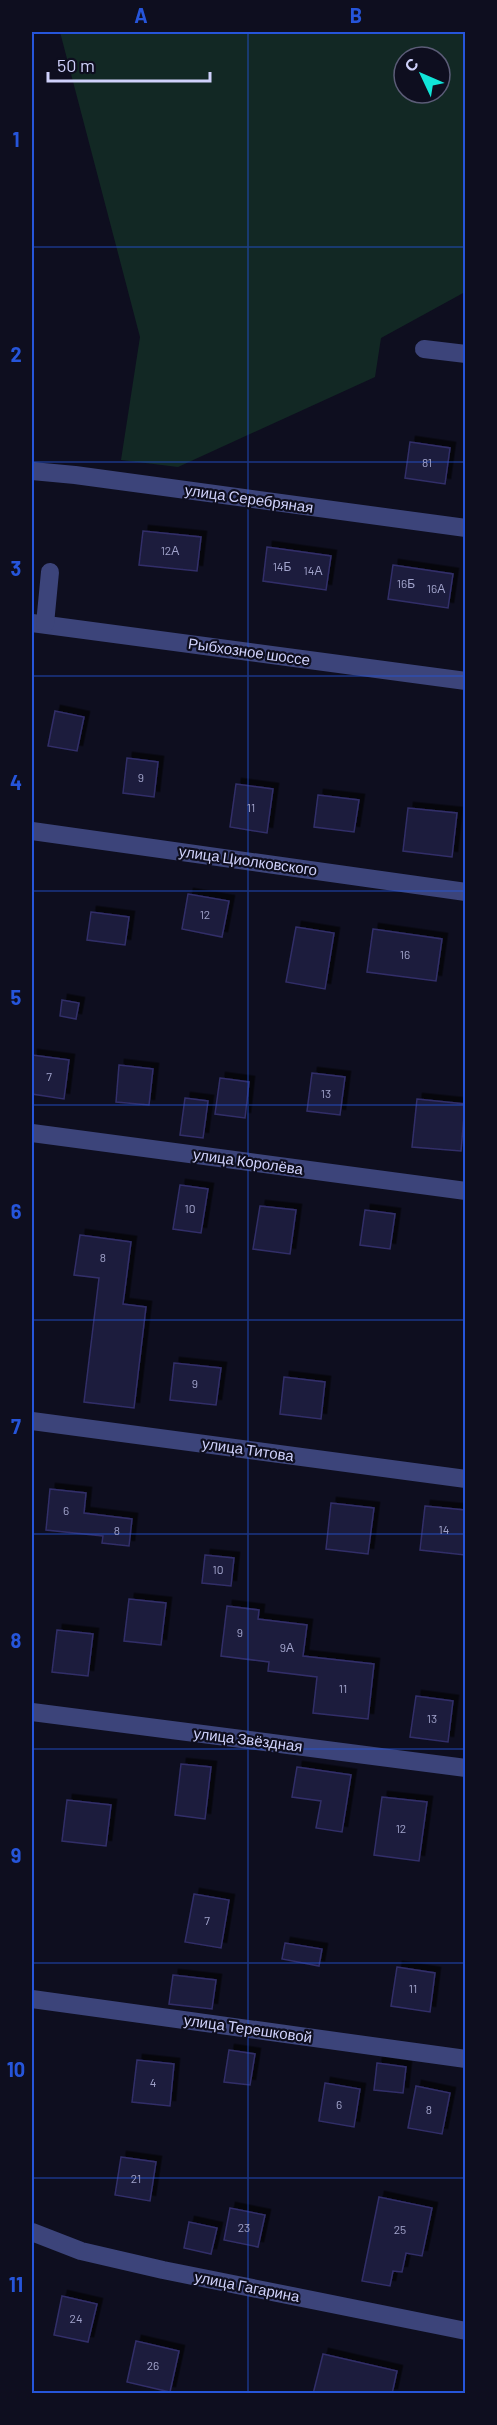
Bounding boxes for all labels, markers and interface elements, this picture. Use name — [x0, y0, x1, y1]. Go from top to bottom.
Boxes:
text: A — [134, 3, 148, 27]
text: B — [350, 3, 362, 27]
scale bar — [48, 45, 210, 83]
north arrow — [392, 45, 452, 105]
text: С — [400, 53, 422, 75]
text: 50 m — [57, 54, 95, 76]
text: 1 — [12, 127, 20, 151]
text: 2 — [10, 342, 22, 366]
house number: 81 — [422, 455, 432, 469]
street label: улица Серебряная — [184, 480, 315, 516]
house number: 12А — [161, 543, 179, 557]
text: 3 — [11, 556, 21, 580]
house number: 14Б — [273, 559, 291, 573]
house number: 14А — [304, 563, 322, 577]
house number: 16Б — [397, 576, 415, 590]
house number: 16А — [427, 581, 445, 595]
street label: Рыбхозное шоссе — [187, 634, 311, 668]
text: 4 — [10, 770, 22, 794]
house number: 9 — [138, 770, 144, 784]
house number: 11 — [247, 800, 255, 814]
street label: улица Циолковского — [178, 841, 318, 879]
house number: 12 — [200, 907, 210, 921]
house number: 16 — [400, 947, 410, 961]
text: 5 — [11, 985, 22, 1009]
house number: 7 — [46, 1069, 52, 1083]
house number: 13 — [321, 1086, 331, 1100]
street label: улица Королёва — [192, 1144, 305, 1178]
text: 6 — [11, 1199, 22, 1223]
house number: 10 — [185, 1201, 195, 1215]
house number: 8 — [100, 1250, 106, 1264]
house number: 9 — [192, 1376, 198, 1390]
text: 7 — [11, 1414, 21, 1438]
street label: улица Титова — [201, 1434, 296, 1464]
house number: 6 — [63, 1503, 69, 1517]
house number: 14 — [439, 1522, 449, 1536]
house number: 8 — [114, 1523, 120, 1537]
house number: 10 — [213, 1562, 223, 1576]
house number: 9 — [237, 1625, 243, 1639]
text: 8 — [11, 1628, 22, 1652]
house number: 9А — [280, 1640, 294, 1654]
house number: 11 — [339, 1681, 347, 1695]
house number: 13 — [427, 1711, 437, 1725]
street label: улица Звёздная — [193, 1723, 304, 1755]
house number: 12 — [396, 1821, 406, 1835]
text: 9 — [11, 1843, 21, 1867]
house number: 7 — [204, 1913, 210, 1927]
house number: 11 — [409, 1981, 417, 1995]
street label: улица Терешковой — [183, 2010, 313, 2046]
text: 10 — [7, 2057, 25, 2081]
house number: 4 — [150, 2075, 156, 2089]
house number: 6 — [336, 2097, 342, 2111]
house number: 8 — [426, 2102, 432, 2116]
house number: 21 — [131, 2171, 141, 2185]
house number: 23 — [238, 2220, 250, 2234]
house number: 25 — [394, 2222, 406, 2236]
street label: улица Гагарина — [193, 2267, 302, 2305]
text: 11 — [9, 2272, 23, 2296]
house number: 24 — [69, 2311, 83, 2325]
house number: 26 — [147, 2358, 159, 2372]

